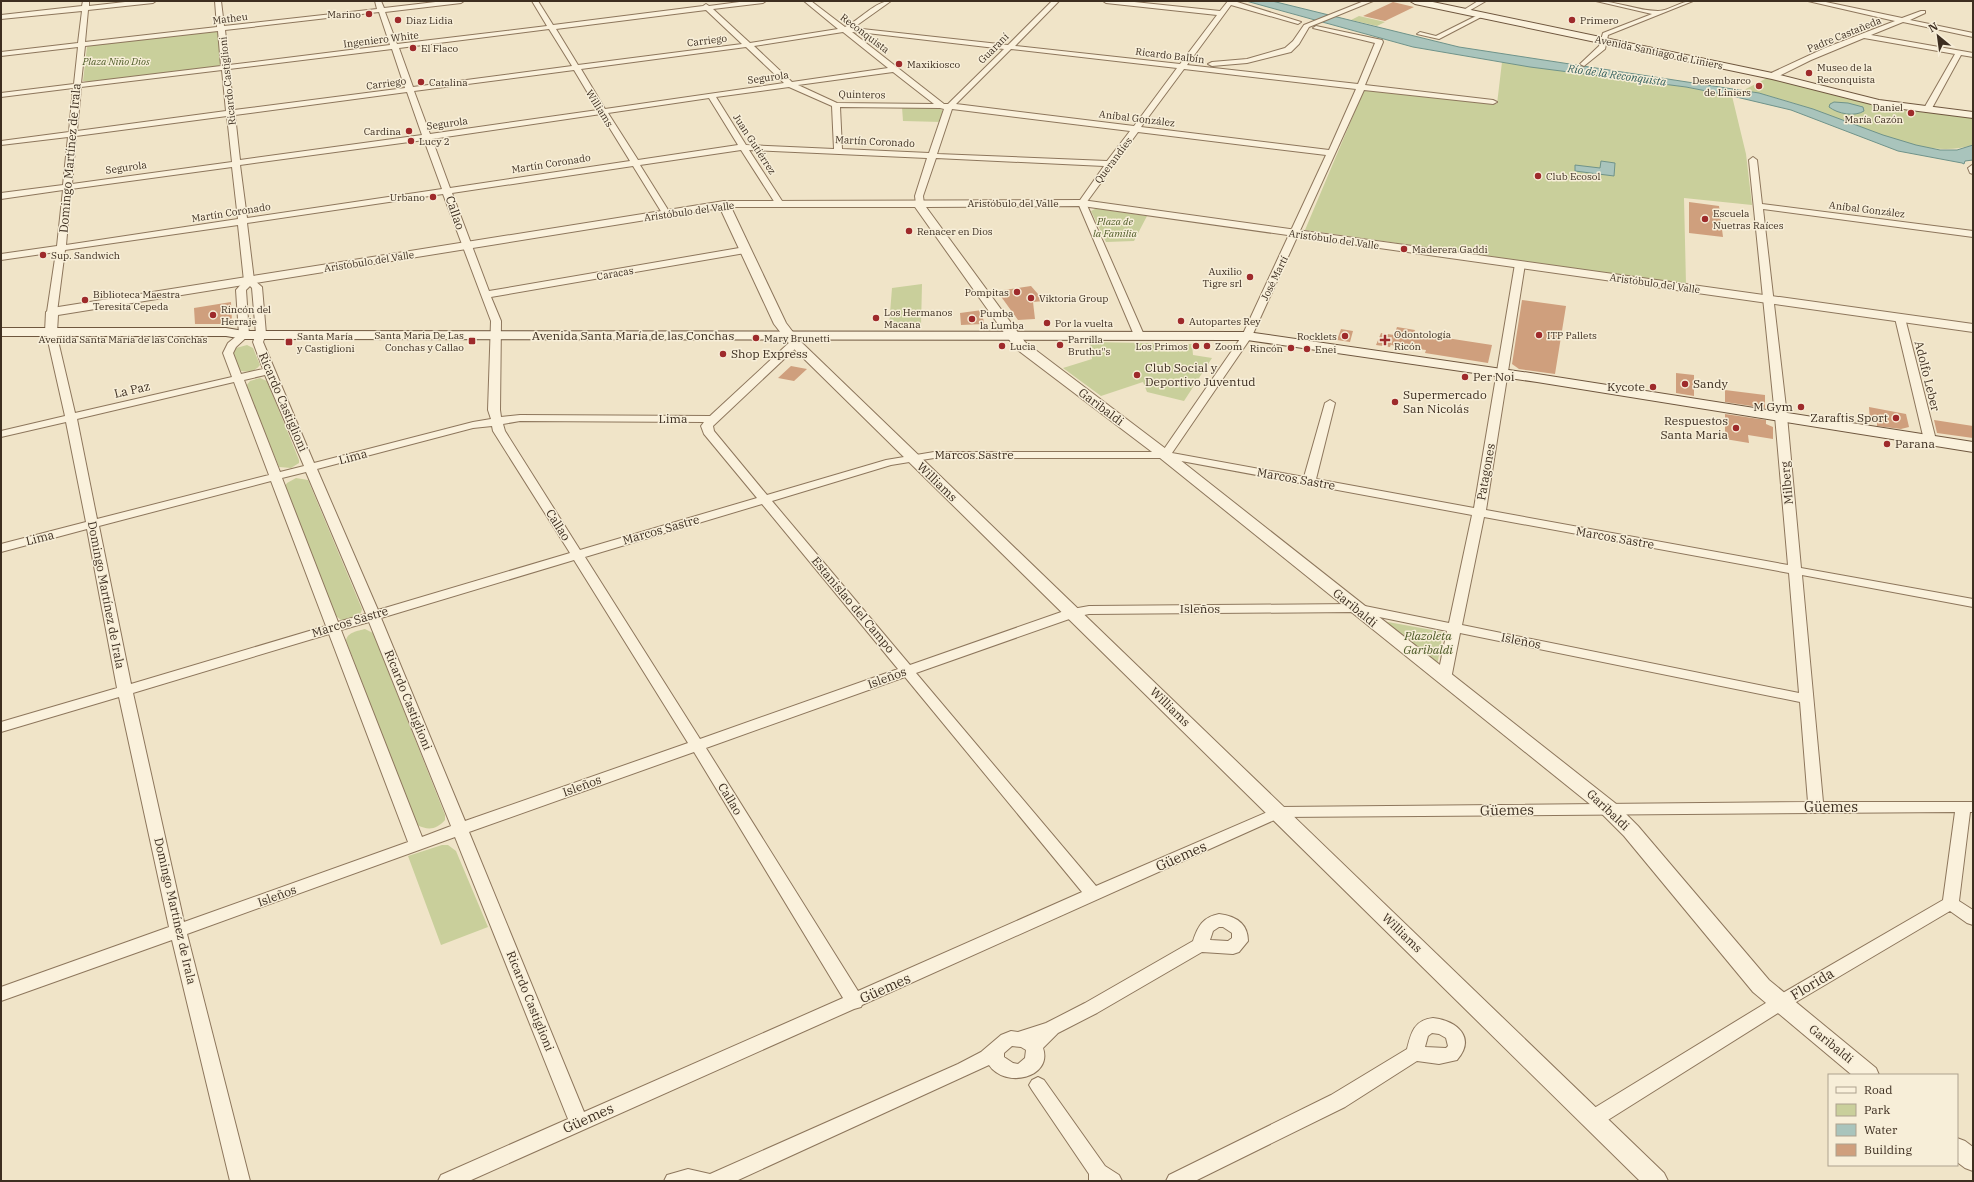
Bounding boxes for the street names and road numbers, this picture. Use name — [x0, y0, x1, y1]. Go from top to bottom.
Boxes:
street label: Matheu — [212, 10, 248, 27]
street label: Reconquista — [838, 11, 892, 56]
street label: Padre Castañeda — [1805, 13, 1884, 55]
street label: Ingeniero White — [343, 28, 419, 51]
street label: Guaraní — [975, 30, 1011, 66]
street label: Carriego — [686, 32, 728, 49]
street label: Avenida Santiago de Liniers — [1594, 33, 1724, 72]
street label: Ricardo Castiglioni — [216, 36, 239, 126]
street label: Ricardo Balbín — [1135, 45, 1206, 66]
street label: Segurola — [747, 68, 790, 87]
street label: Carriego — [365, 74, 407, 93]
street label: Domingo Martínez de Irala — [55, 82, 84, 233]
street label: Williams — [583, 87, 616, 129]
street label: Quinteros — [839, 88, 886, 101]
street label: Aníbal González — [1098, 107, 1176, 130]
street label: Juan Gutiérrez — [730, 112, 779, 177]
street label: Segurola — [426, 114, 469, 133]
street label: Martín Coronado — [835, 133, 915, 150]
street label: Querandíes — [1092, 135, 1135, 186]
street label: Martín Coronado — [511, 151, 592, 176]
street label: Segurola — [105, 158, 148, 177]
street label: Callao — [443, 194, 468, 232]
street label: Aristóbulo del Valle — [967, 197, 1059, 210]
street label: Aníbal González — [1828, 198, 1906, 221]
street label: Aristóbulo del Valle — [643, 199, 735, 224]
street label: Martín Coronado — [191, 200, 272, 225]
street label: Aristóbulo del Valle — [1288, 227, 1380, 252]
street label: Aristóbulo del Valle — [323, 248, 415, 275]
street label: José Martí — [1258, 254, 1291, 303]
street label: Caracas — [596, 264, 635, 283]
street label: Aristóbulo del Valle — [1609, 271, 1701, 296]
street label: Avenida Santa María de las Conchas — [532, 328, 734, 343]
street label: Avenida Santa María de las Conchas — [39, 333, 207, 346]
street label: Adolfo Leber — [1911, 339, 1944, 413]
street label: Ricardo Castiglioni — [256, 350, 311, 454]
street label: La Paz — [112, 378, 151, 401]
street label: Garibaldi — [1076, 385, 1127, 429]
street label: Lima — [659, 411, 688, 426]
street label: Patagones — [1473, 442, 1498, 502]
street label: Lima — [337, 445, 369, 468]
street label: Marcos Sastre — [934, 447, 1014, 462]
street label: Williams — [914, 459, 961, 505]
street label: Milberg — [1777, 460, 1796, 505]
street label: Marcos Sastre — [1256, 464, 1336, 493]
street label: Callao — [543, 506, 574, 544]
street label: Marcos Sastre — [621, 511, 701, 548]
street label: Domingo Martínez de Irala — [85, 520, 128, 670]
street label: Marcos Sastre — [1575, 523, 1655, 552]
street label: Lima — [24, 527, 56, 548]
street label: Estanislao del Campo — [809, 553, 898, 656]
street label: Garibaldi — [1330, 585, 1381, 630]
street label: Isleños — [1180, 601, 1220, 616]
street label: Marcos Sastre — [310, 603, 390, 640]
street label: Isleños — [1500, 629, 1542, 652]
street label: Ricardo Castiglioni — [381, 647, 436, 752]
street label: Isleños — [865, 664, 908, 691]
street label: Williams — [1147, 684, 1194, 730]
street label: Isleños — [560, 772, 603, 799]
street label: Callao — [715, 780, 746, 818]
street label: Garibaldi — [1584, 786, 1633, 833]
street label: Güemes — [1804, 798, 1858, 816]
street label: Güemes — [1480, 801, 1534, 819]
street label: Domingo Martínez de Irala — [151, 836, 200, 986]
street label: Güemes — [1153, 837, 1209, 875]
street label: Isleños — [255, 882, 298, 909]
street label: Williams — [1379, 910, 1426, 956]
street label: Ricardo Castiglioni — [503, 948, 558, 1053]
street label: Florida — [1787, 964, 1837, 1004]
street label: Güemes — [857, 969, 913, 1007]
street label: Garibaldi — [1806, 1021, 1857, 1066]
street label: Güemes — [560, 1099, 616, 1137]

